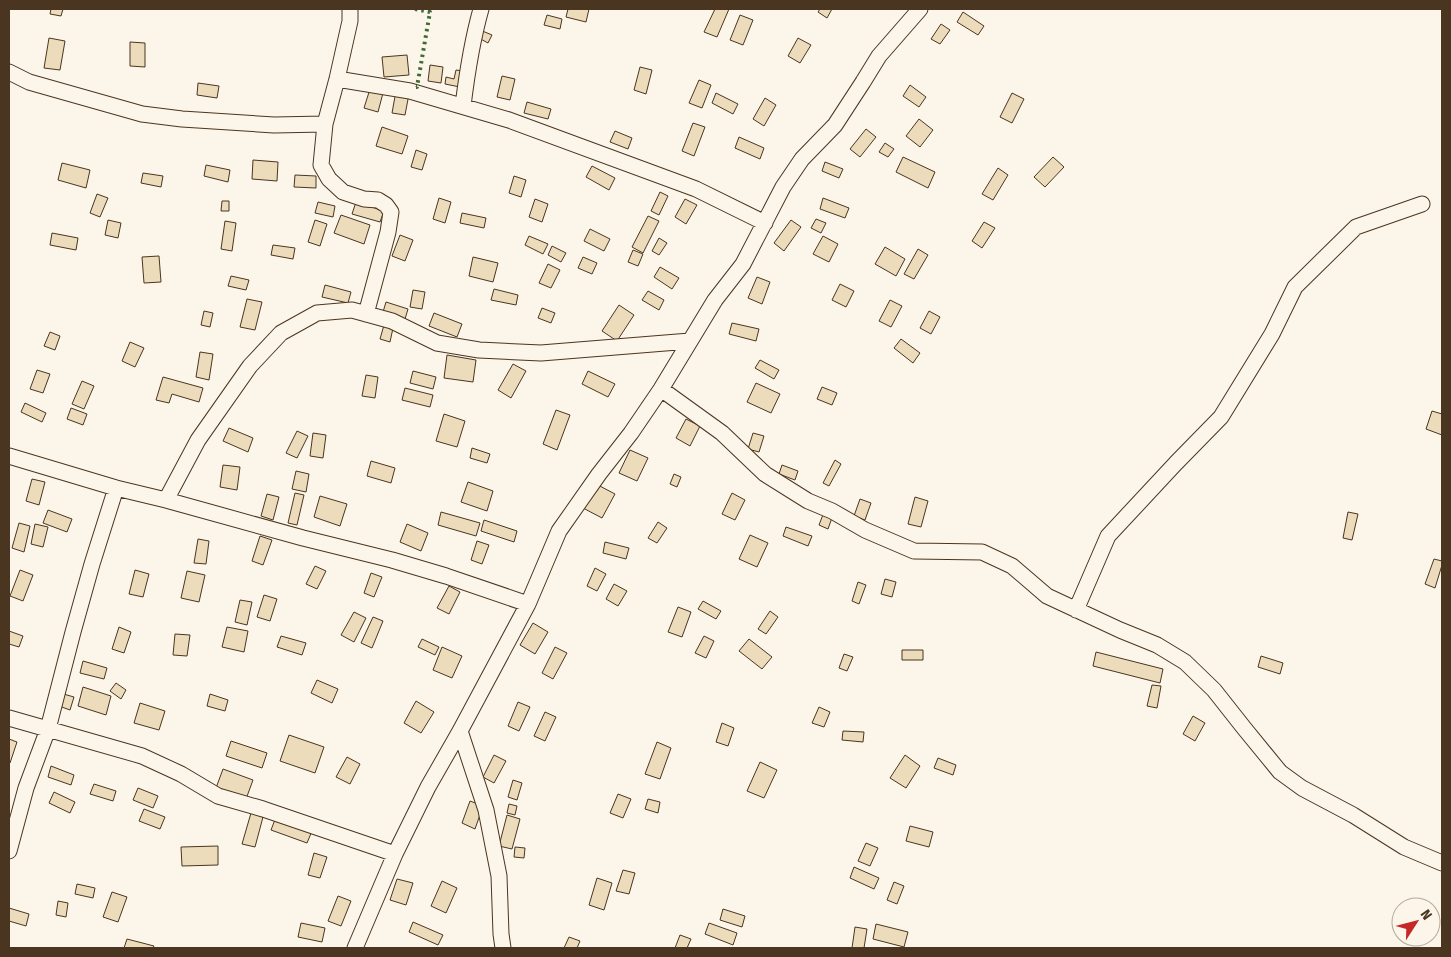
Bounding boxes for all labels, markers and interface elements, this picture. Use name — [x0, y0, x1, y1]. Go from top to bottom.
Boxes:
north arrow — [1391, 897, 1441, 947]
text: N — [1417, 906, 1435, 923]

